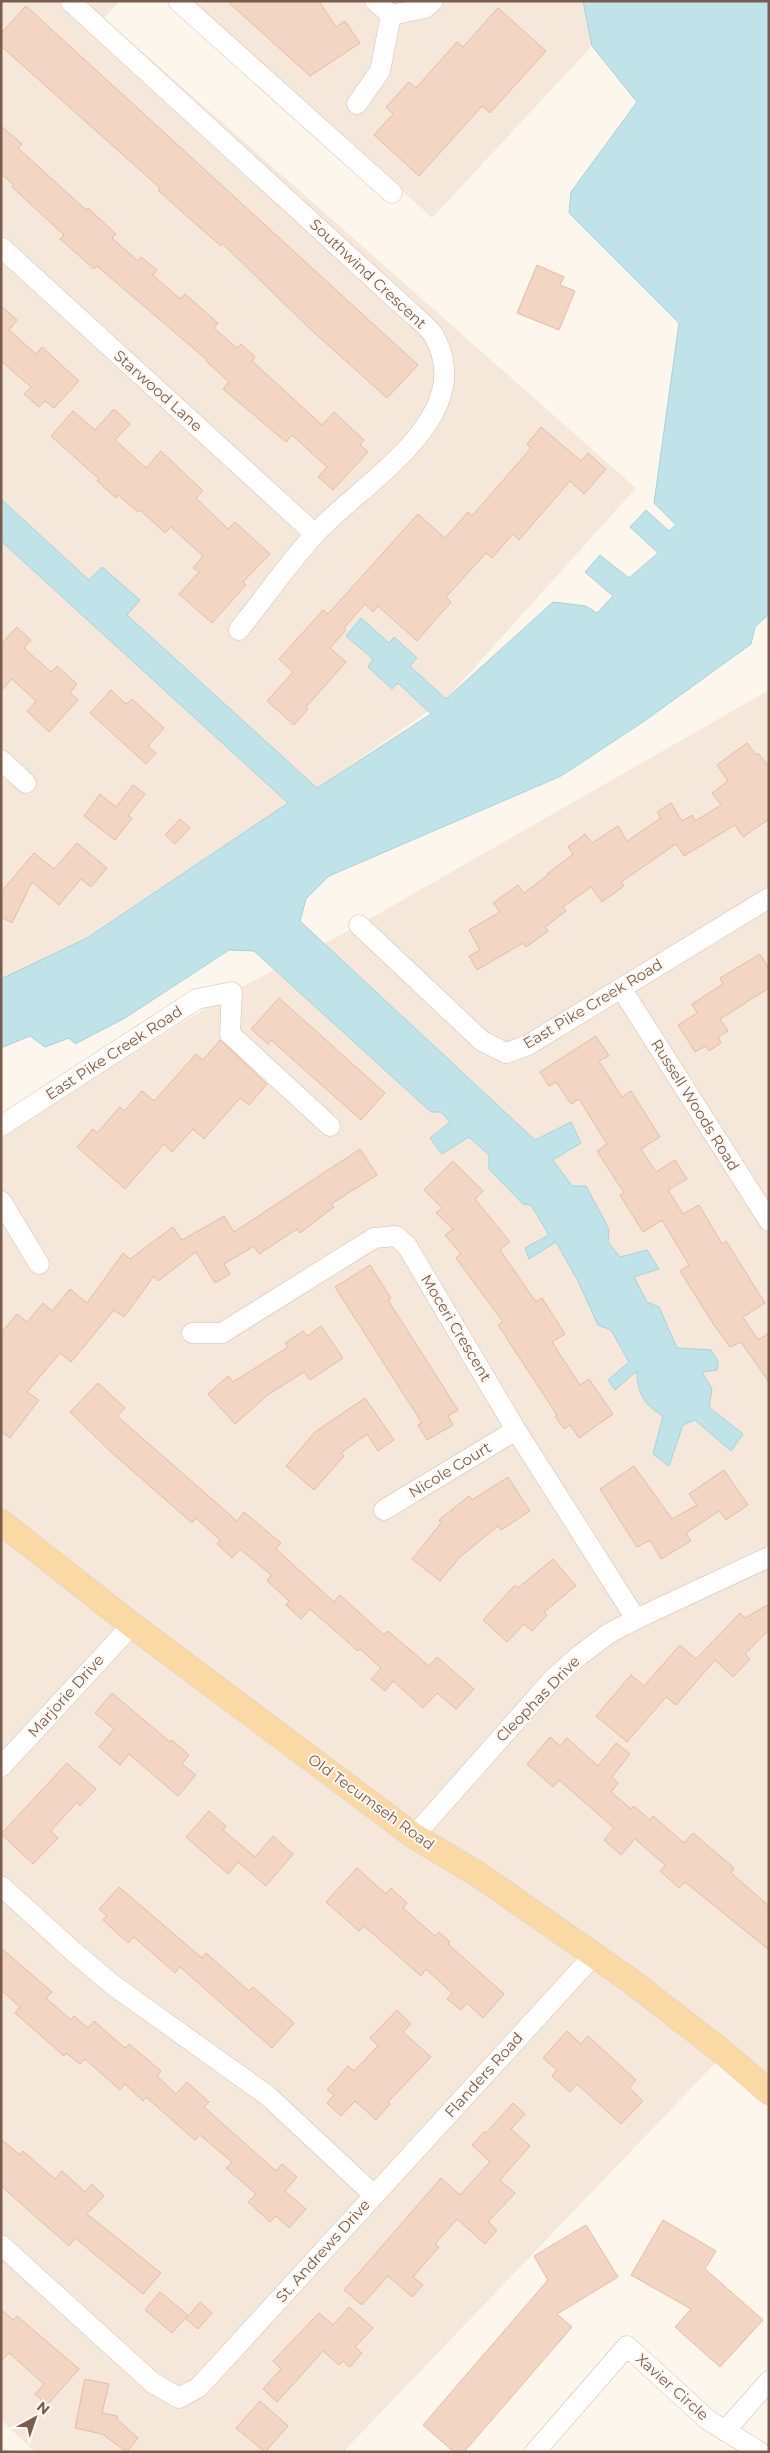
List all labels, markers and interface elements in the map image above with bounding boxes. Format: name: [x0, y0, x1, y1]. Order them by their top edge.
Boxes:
street label: Southwind Crescent: [306, 215, 431, 333]
street label: Starwood Lane: [110, 346, 207, 435]
street label: East Pike Creek Road: [520, 954, 666, 1053]
street label: East Pike Creek Road: [42, 1001, 186, 1104]
street label: Russell Woods Road: [647, 1035, 744, 1174]
street label: Moceri Crescent: [417, 1271, 496, 1385]
street label: Nicole Court: [405, 1437, 495, 1502]
street label: Marjorie Drive: [23, 1650, 108, 1741]
street label: Cleophas Drive: [492, 1651, 584, 1746]
street label: Old Tecumseh Road: [304, 1749, 438, 1854]
street label: Flanders Road: [440, 2028, 527, 2121]
street label: St. Andrews Drive: [271, 2195, 374, 2306]
street label: Xavier Circle: [632, 2349, 713, 2424]
north arrow: [10, 2393, 60, 2443]
text: N: [33, 2398, 53, 2419]

